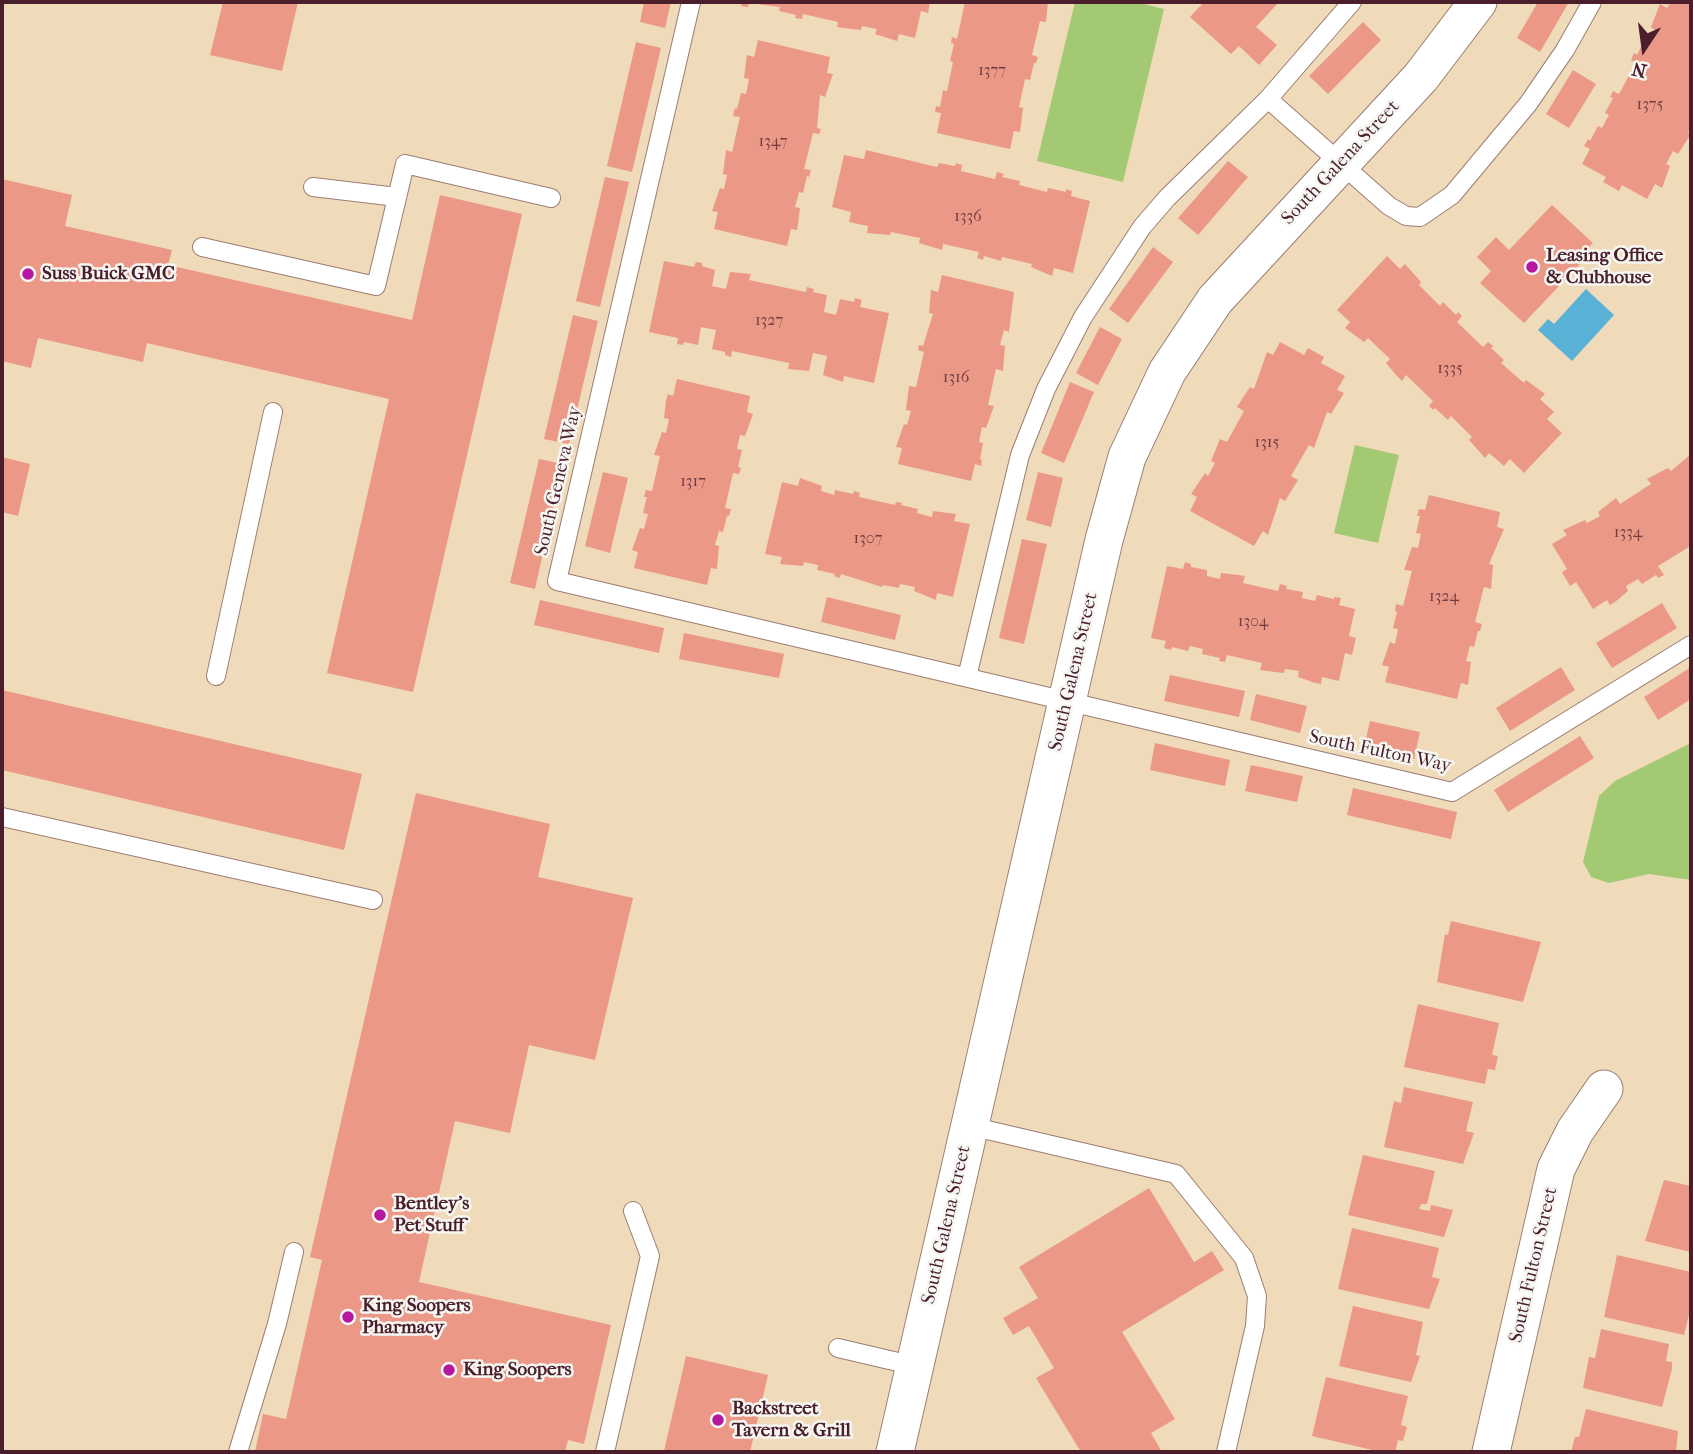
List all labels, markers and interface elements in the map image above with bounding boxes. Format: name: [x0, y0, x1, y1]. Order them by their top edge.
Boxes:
north arrow: [1609, 14, 1679, 84]
text: N: [1630, 57, 1649, 82]
house number: 1377: [978, 61, 1006, 81]
house number: 1375: [1637, 95, 1663, 115]
street label: South Galena Street: [1277, 96, 1405, 230]
house number: 1347: [759, 132, 787, 152]
house number: 1336: [954, 207, 982, 227]
place label: Leasing Office & Clubhouse: [1546, 245, 1663, 289]
marker: Leasing Office & Clubhouse: [1524, 259, 1540, 275]
place label: Suss Buick GMC: [42, 263, 175, 285]
marker: Suss Buick GMC: [20, 266, 36, 282]
house number: 1327: [755, 311, 783, 331]
house number: 1335: [1437, 359, 1463, 379]
house number: 1316: [943, 368, 969, 388]
street label: South Geneva Way: [531, 404, 587, 558]
house number: 1315: [1255, 433, 1279, 453]
house number: 1317: [680, 472, 706, 492]
house number: 1334: [1614, 523, 1642, 543]
house number: 1307: [854, 529, 882, 549]
house number: 1324: [1429, 587, 1459, 607]
street label: South Galena Street: [1045, 590, 1103, 754]
house number: 1304: [1238, 612, 1268, 632]
street label: South Fulton Way: [1307, 726, 1453, 778]
street label: South Galena Street: [918, 1143, 976, 1307]
street label: South Fulton Street: [1505, 1185, 1563, 1345]
place label: Bentley's Pet Stuff: [394, 1193, 469, 1237]
marker: Bentley's Pet Stuff: [372, 1207, 388, 1223]
place label: King Soopers Pharmacy: [362, 1295, 471, 1339]
marker: King Soopers Pharmacy: [340, 1309, 356, 1325]
place label: King Soopers: [463, 1359, 572, 1381]
marker: King Soopers: [441, 1362, 457, 1378]
place label: Backstreet Tavern & Grill: [732, 1398, 851, 1442]
marker: Backstreet Tavern & Grill: [710, 1412, 726, 1428]

